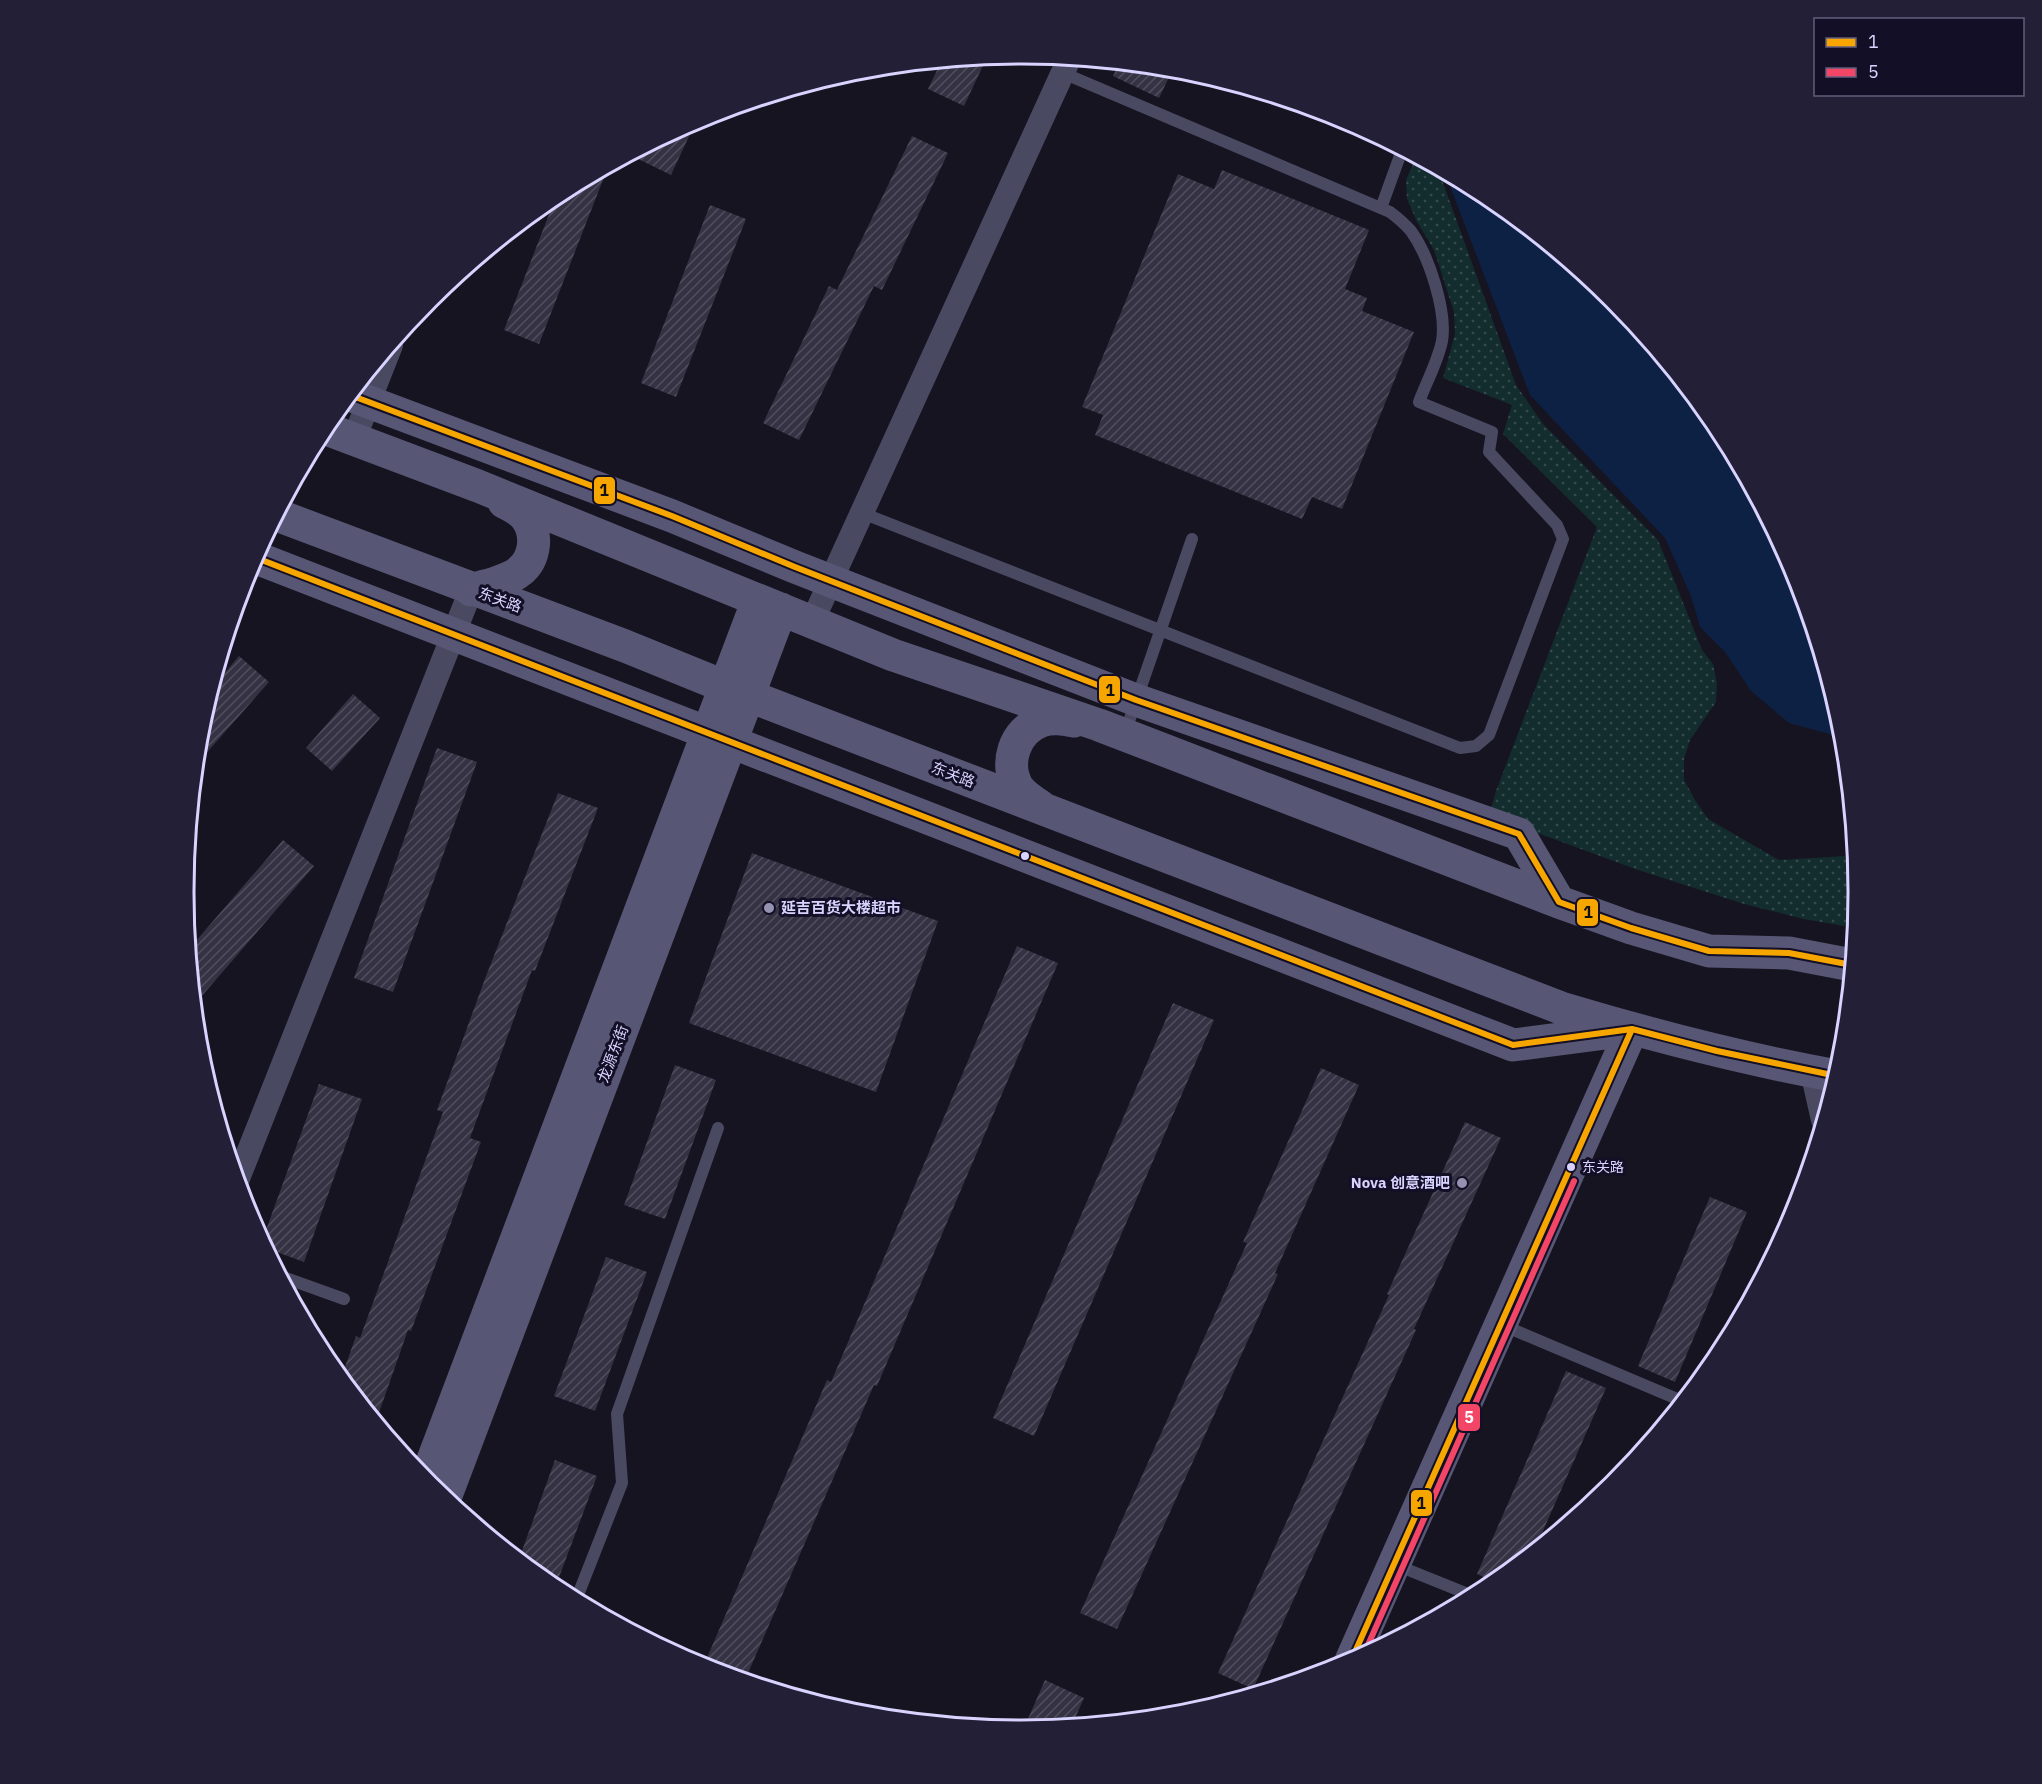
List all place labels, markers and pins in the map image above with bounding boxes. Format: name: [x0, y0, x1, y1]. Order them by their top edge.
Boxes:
unlabelled marker: [1019, 850, 1031, 862]
place label: 延吉百货大楼超市: [781, 898, 901, 917]
marker: 延吉百货大楼超市: [762, 901, 776, 915]
place label: 东关路: [1582, 1158, 1624, 1176]
marker: 东关路: [1565, 1161, 1577, 1173]
place label: Nova 创意酒吧: [1351, 1173, 1450, 1192]
marker: Nova 创意酒吧: [1455, 1176, 1469, 1190]

